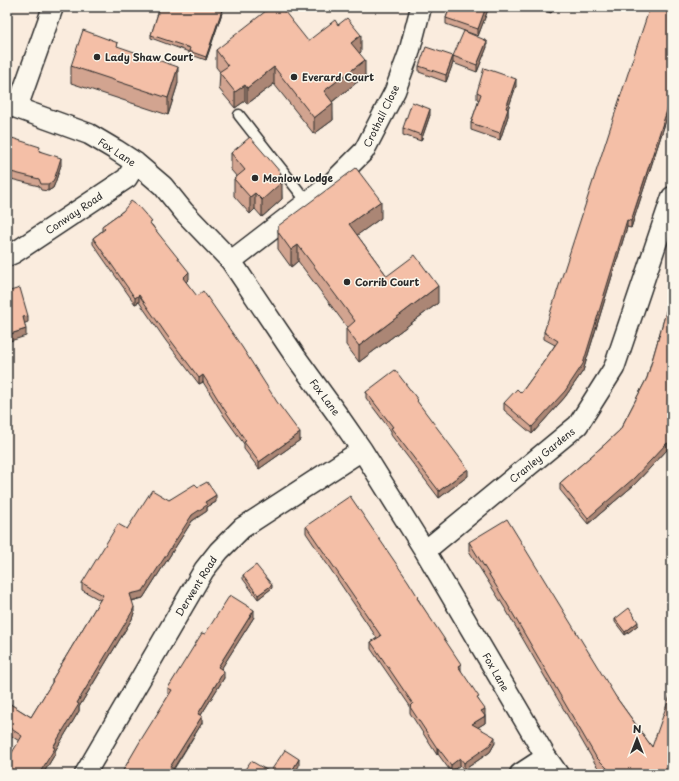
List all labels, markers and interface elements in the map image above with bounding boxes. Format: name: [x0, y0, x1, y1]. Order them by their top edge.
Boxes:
place label: Lady Shaw Court: [105, 49, 194, 65]
marker: Lady Shaw Court: [92, 52, 102, 62]
place label: Everard Court: [302, 69, 374, 84]
marker: Everard Court: [289, 72, 299, 82]
street label: Crothall Close: [359, 82, 402, 150]
street label: Fox Lane: [95, 134, 140, 170]
place label: Menlow Lodge: [263, 170, 333, 185]
marker: Menlow Lodge: [250, 173, 260, 183]
street label: Conway Road: [42, 188, 105, 237]
place label: Corrib Court: [355, 274, 419, 289]
marker: Corrib Court: [342, 277, 352, 287]
street label: Fox Lane: [307, 375, 344, 419]
street label: Cranley Gardens: [506, 423, 579, 487]
street label: Derwent Road: [171, 553, 220, 619]
street label: Fox Lane: [479, 650, 514, 694]
north arrow: [617, 719, 657, 759]
text: N: [633, 720, 642, 737]

